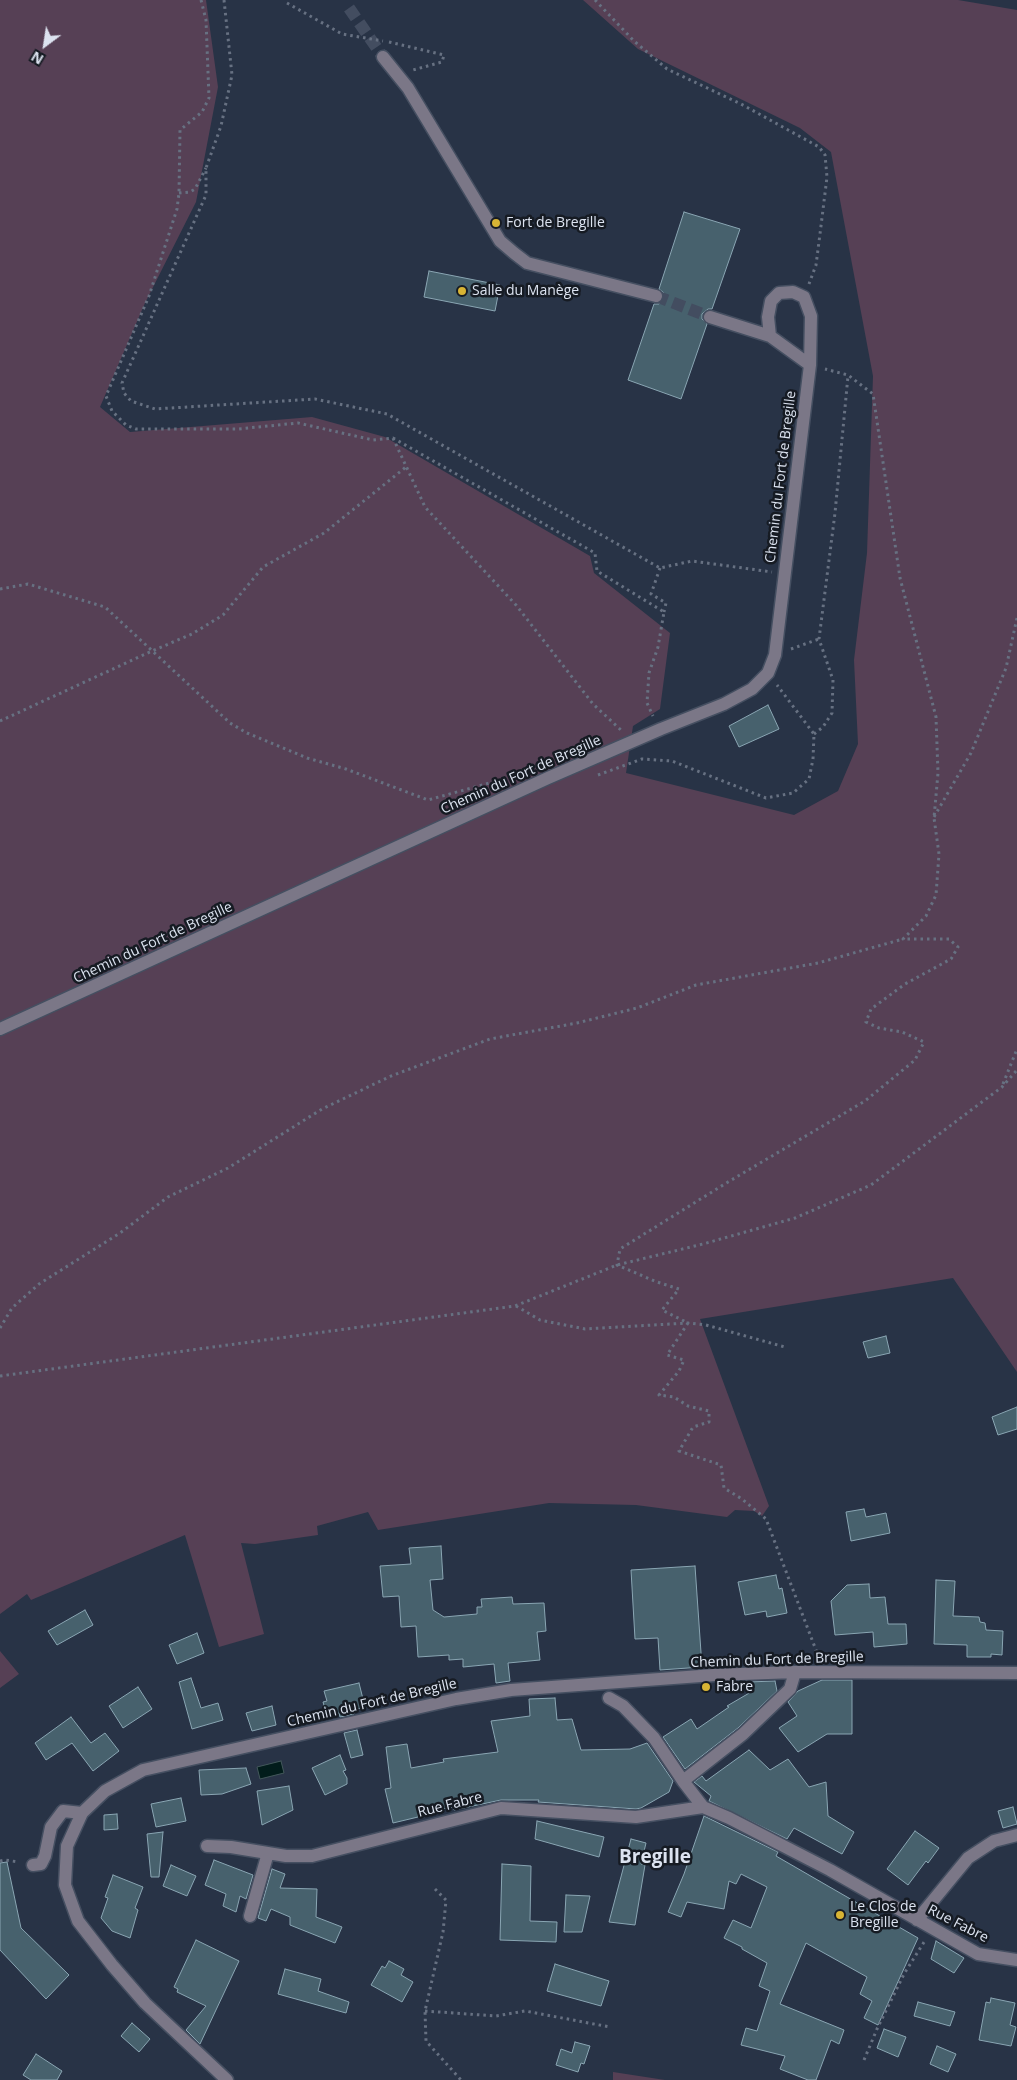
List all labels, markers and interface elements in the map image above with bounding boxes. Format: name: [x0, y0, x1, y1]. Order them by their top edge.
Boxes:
north arrow: [20, 20, 70, 70]
text: N: [27, 47, 47, 69]
place label: Fort de Bregille: [506, 215, 605, 231]
marker: Fort de Bregille: [490, 217, 502, 229]
place label: Salle du Manège: [472, 283, 579, 299]
marker: Salle du Manège: [456, 285, 468, 297]
street label: Chemin du Fort de Bregille: [762, 390, 800, 564]
street label: Chemin du Fort de Bregille: [438, 732, 604, 818]
street label: Chemin du Fort de Bregille: [71, 899, 235, 987]
street label: Chemin du Fort de Bregille: [690, 1649, 864, 1671]
street label: Chemin du Fort de Bregille: [286, 1675, 458, 1731]
place label: Fabre: [716, 1679, 753, 1695]
marker: Fabre: [700, 1681, 712, 1693]
street label: Rue Fabre: [416, 1789, 484, 1821]
district label: Bregille: [619, 1847, 691, 1869]
place label: Le Clos de Bregille: [850, 1899, 916, 1931]
street label: Rue Fabre: [925, 1902, 991, 1946]
marker: Le Clos de Bregille: [834, 1909, 846, 1921]

